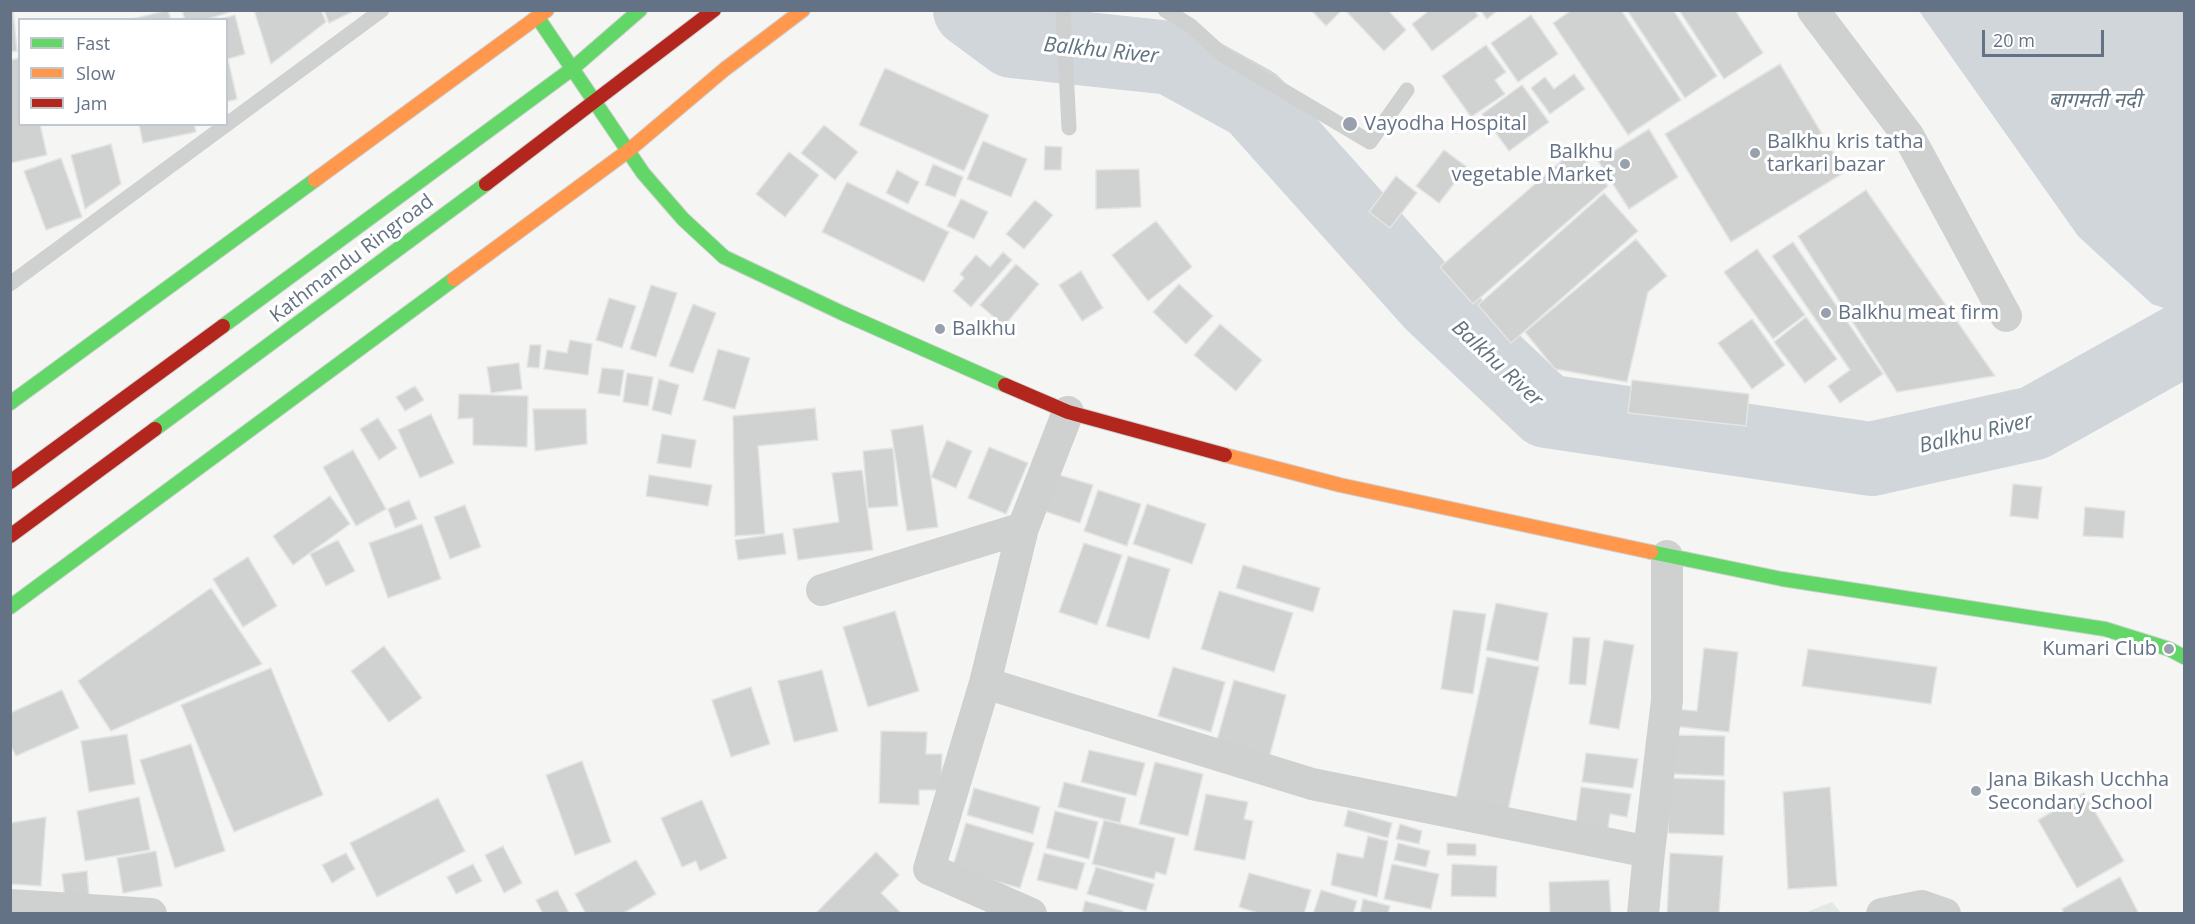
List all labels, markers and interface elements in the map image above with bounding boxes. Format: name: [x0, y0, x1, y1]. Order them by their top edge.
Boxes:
legend: [18, 18, 228, 126]
scale bar: [1985, 18, 2106, 56]
text: 20 m: [1993, 28, 2035, 52]
text: Fast: [76, 31, 110, 55]
water label: Balkhu River: [1042, 32, 1160, 70]
text: Slow: [76, 61, 115, 85]
water label: बागमती नदी: [2049, 88, 2141, 114]
text: Jam: [76, 91, 108, 115]
place label: Vayodha Hospital: [1364, 112, 1527, 136]
marker: Vayodha Hospital: [1341, 115, 1359, 133]
place label: Balkhu kris tatha tarkari bazar: [1767, 130, 1924, 177]
place label: Balkhu vegetable Market: [1452, 140, 1613, 187]
marker: Balkhu kris tatha tarkari bazar: [1748, 146, 1762, 160]
marker: Balkhu vegetable Market: [1618, 157, 1632, 171]
street label: Kathmandu Ringroad: [266, 190, 438, 328]
place label: Balkhu meat firm: [1838, 301, 1999, 325]
marker: Balkhu meat firm: [1819, 306, 1833, 320]
water label: Balkhu River: [1446, 315, 1548, 413]
place label: Balkhu: [952, 317, 1016, 341]
marker: Balkhu: [933, 322, 947, 336]
water label: Balkhu River: [1917, 409, 2035, 459]
place label: Kumari Club: [2042, 637, 2157, 661]
marker: Kumari Club: [2162, 642, 2176, 656]
place label: Jana Bikash Ucchha Secondary School: [1988, 768, 2169, 815]
marker: Jana Bikash Ucchha Secondary School: [1969, 784, 1983, 798]

